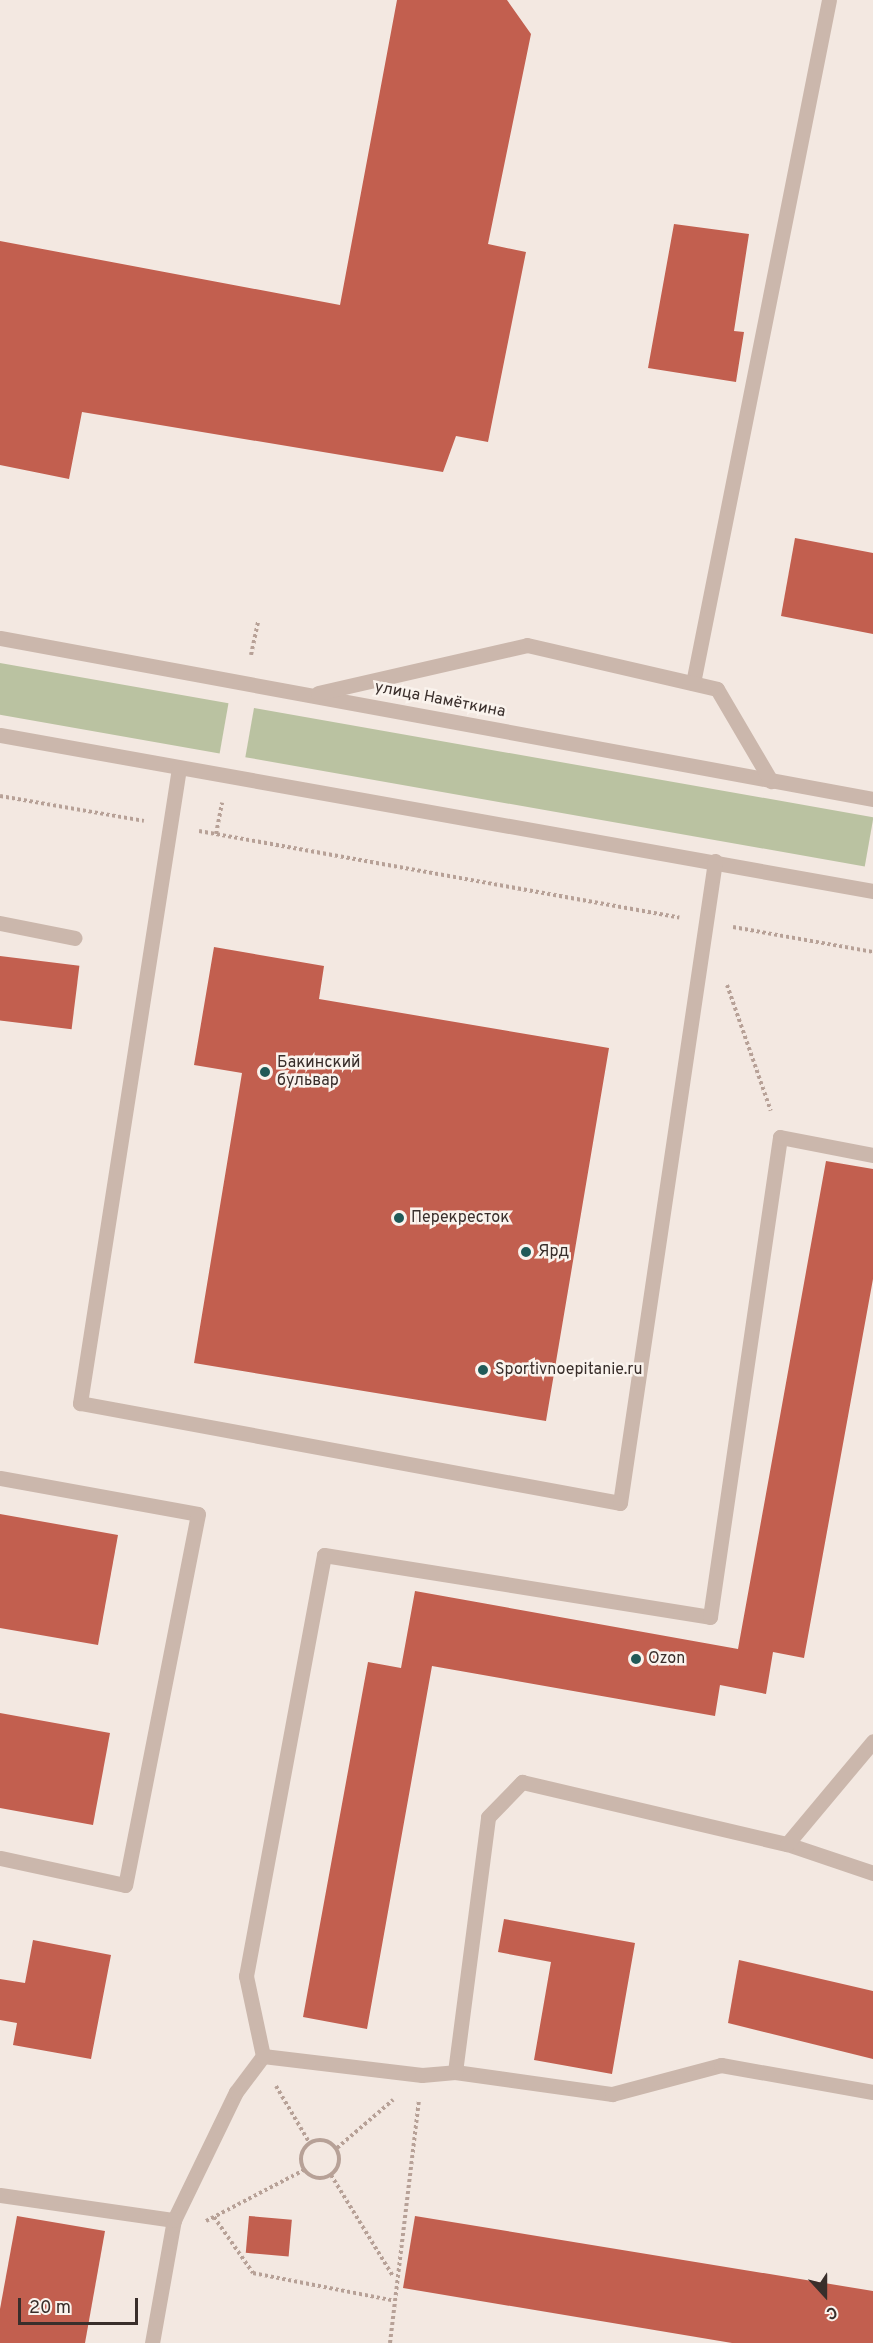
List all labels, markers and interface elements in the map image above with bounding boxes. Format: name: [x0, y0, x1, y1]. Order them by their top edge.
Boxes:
street label: улица Намёткина: [373, 678, 507, 722]
place label: Бакинский бульвар: [277, 1053, 361, 1091]
marker: Бакинский бульвар: [258, 1065, 272, 1079]
place label: Перекресток: [411, 1208, 509, 1228]
marker: Перекресток: [392, 1211, 406, 1225]
place label: Ярд: [538, 1242, 569, 1262]
marker: Ярд: [519, 1245, 533, 1259]
place label: Sportivnoepitanie.ru: [495, 1360, 642, 1380]
marker: Sportivnoepitanie.ru: [476, 1363, 490, 1377]
place label: Ozon: [648, 1649, 685, 1669]
marker: Ozon: [629, 1652, 643, 1666]
north arrow: [795, 2265, 855, 2325]
scale bar: [21, 2286, 141, 2324]
text: 20 m: [29, 2297, 71, 2320]
text: С: [823, 2301, 840, 2323]

